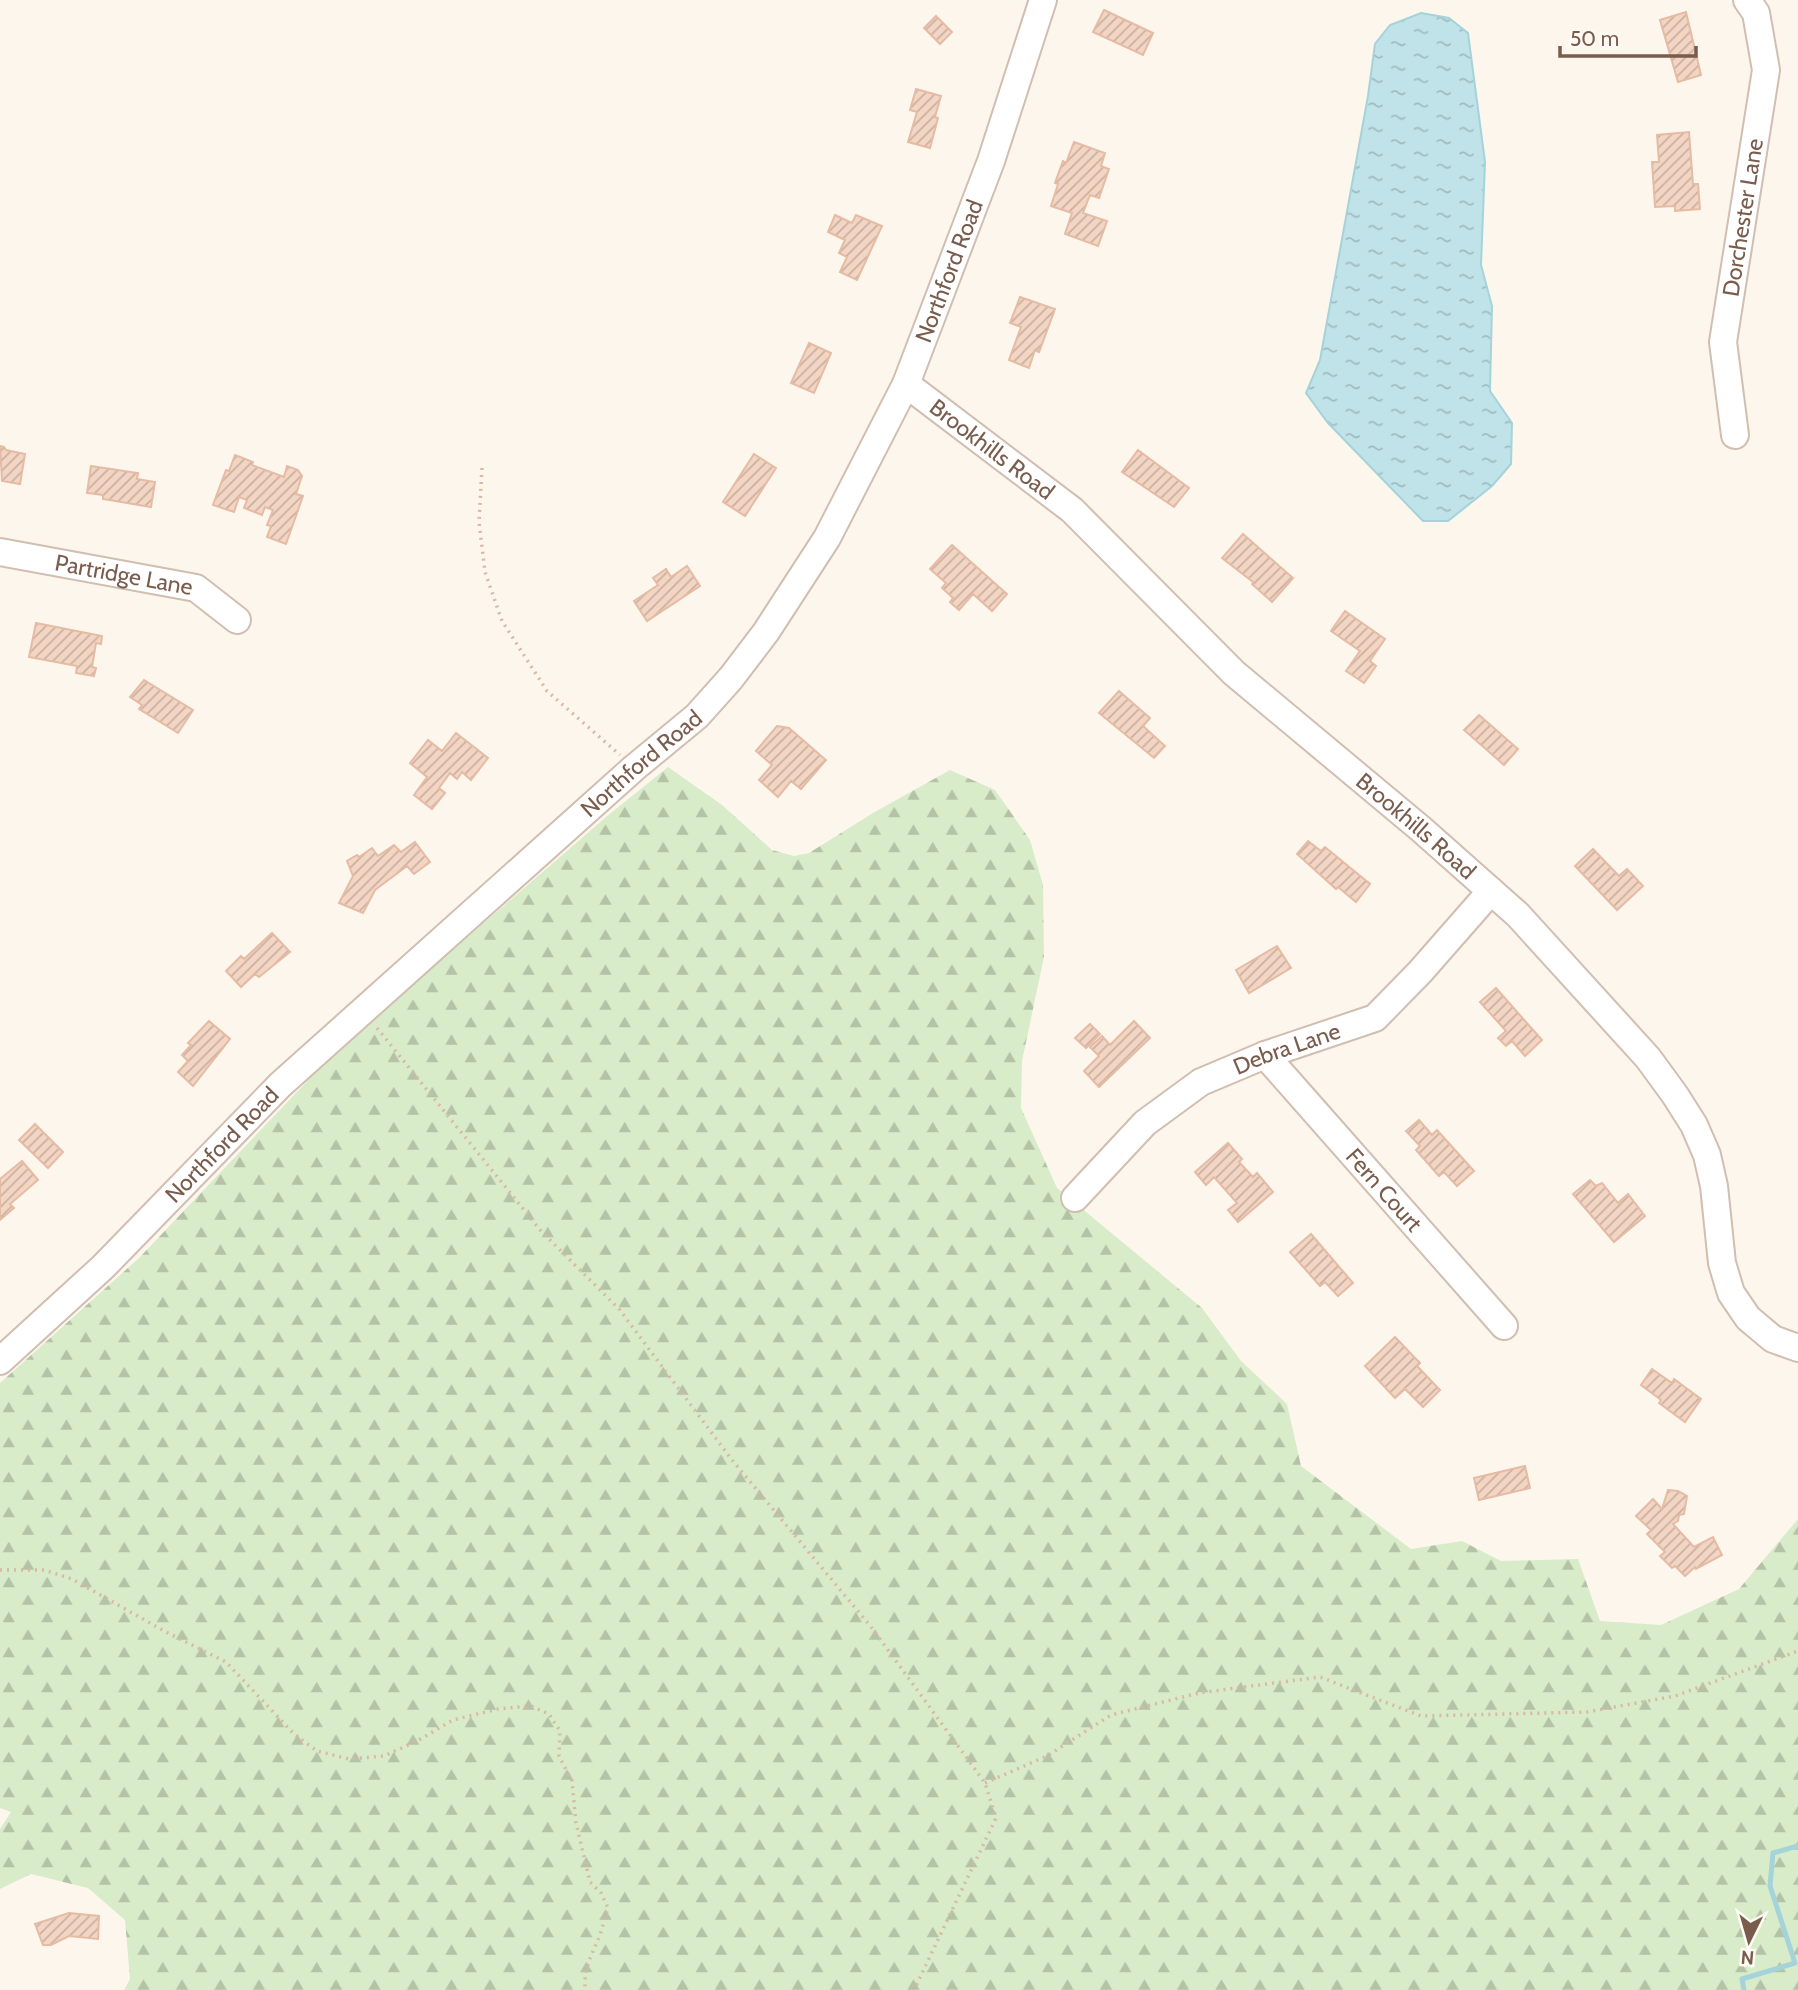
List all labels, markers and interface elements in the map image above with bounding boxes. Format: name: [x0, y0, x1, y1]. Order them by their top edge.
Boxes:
scale bar: [1560, 14, 1696, 58]
text: 50 m: [1570, 26, 1619, 51]
street label: Dorchester Lane: [1716, 136, 1769, 298]
street label: Northford Road: [909, 196, 989, 347]
street label: Brookhills Road: [924, 393, 1060, 506]
street label: Partridge Lane: [53, 548, 195, 601]
street label: Northford Road: [575, 704, 708, 823]
street label: Brookhills Road: [1350, 767, 1482, 885]
street label: Debra Lane: [1229, 1017, 1344, 1081]
street label: Northford Road: [159, 1081, 285, 1209]
street label: Fern Court: [1340, 1143, 1428, 1238]
north arrow: [1714, 1906, 1784, 1976]
text: N: [1740, 1945, 1755, 1969]

